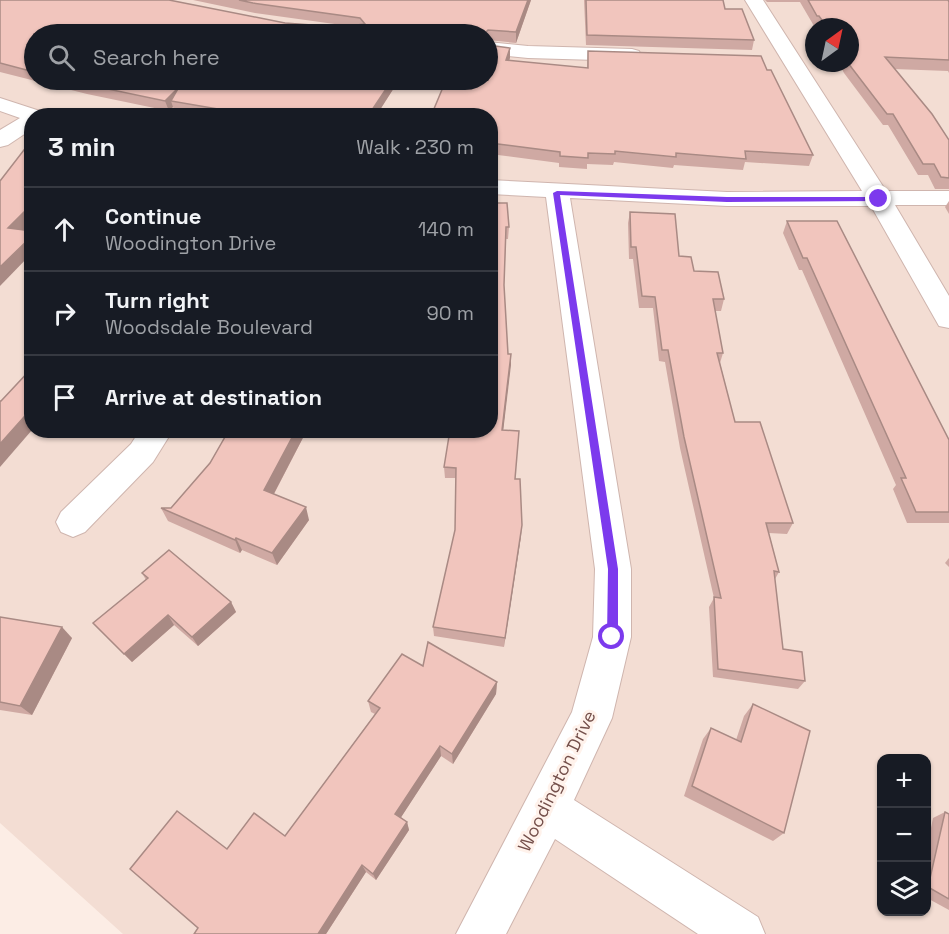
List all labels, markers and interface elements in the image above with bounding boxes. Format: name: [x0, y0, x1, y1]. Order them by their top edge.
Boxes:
north arrow: [805, 18, 859, 72]
search box: [24, 24, 498, 90]
icon: search: [45, 41, 78, 74]
text: Search here: [93, 43, 220, 71]
text: 3 min: [48, 130, 116, 164]
text: Walk · 230 m: [356, 134, 474, 160]
route end: [865, 185, 891, 211]
text: Continue: [105, 202, 201, 230]
icon: ahead: [48, 213, 81, 246]
text: 140 m: [418, 216, 474, 242]
text: Woodington Drive: [105, 230, 276, 256]
text: Turn right: [105, 286, 210, 314]
icon: right: [48, 297, 81, 330]
text: 90 m: [427, 300, 474, 326]
text: Woodsdale Boulevard: [105, 314, 313, 340]
icon: arrive: [48, 381, 81, 414]
text: Arrive at destination: [105, 383, 322, 411]
route start: [598, 623, 624, 649]
street label: Woodington Drive: [512, 706, 601, 855]
map controls: [877, 754, 931, 916]
button: +: [877, 754, 931, 808]
button: −: [877, 808, 931, 862]
button: layers: [877, 862, 931, 916]

